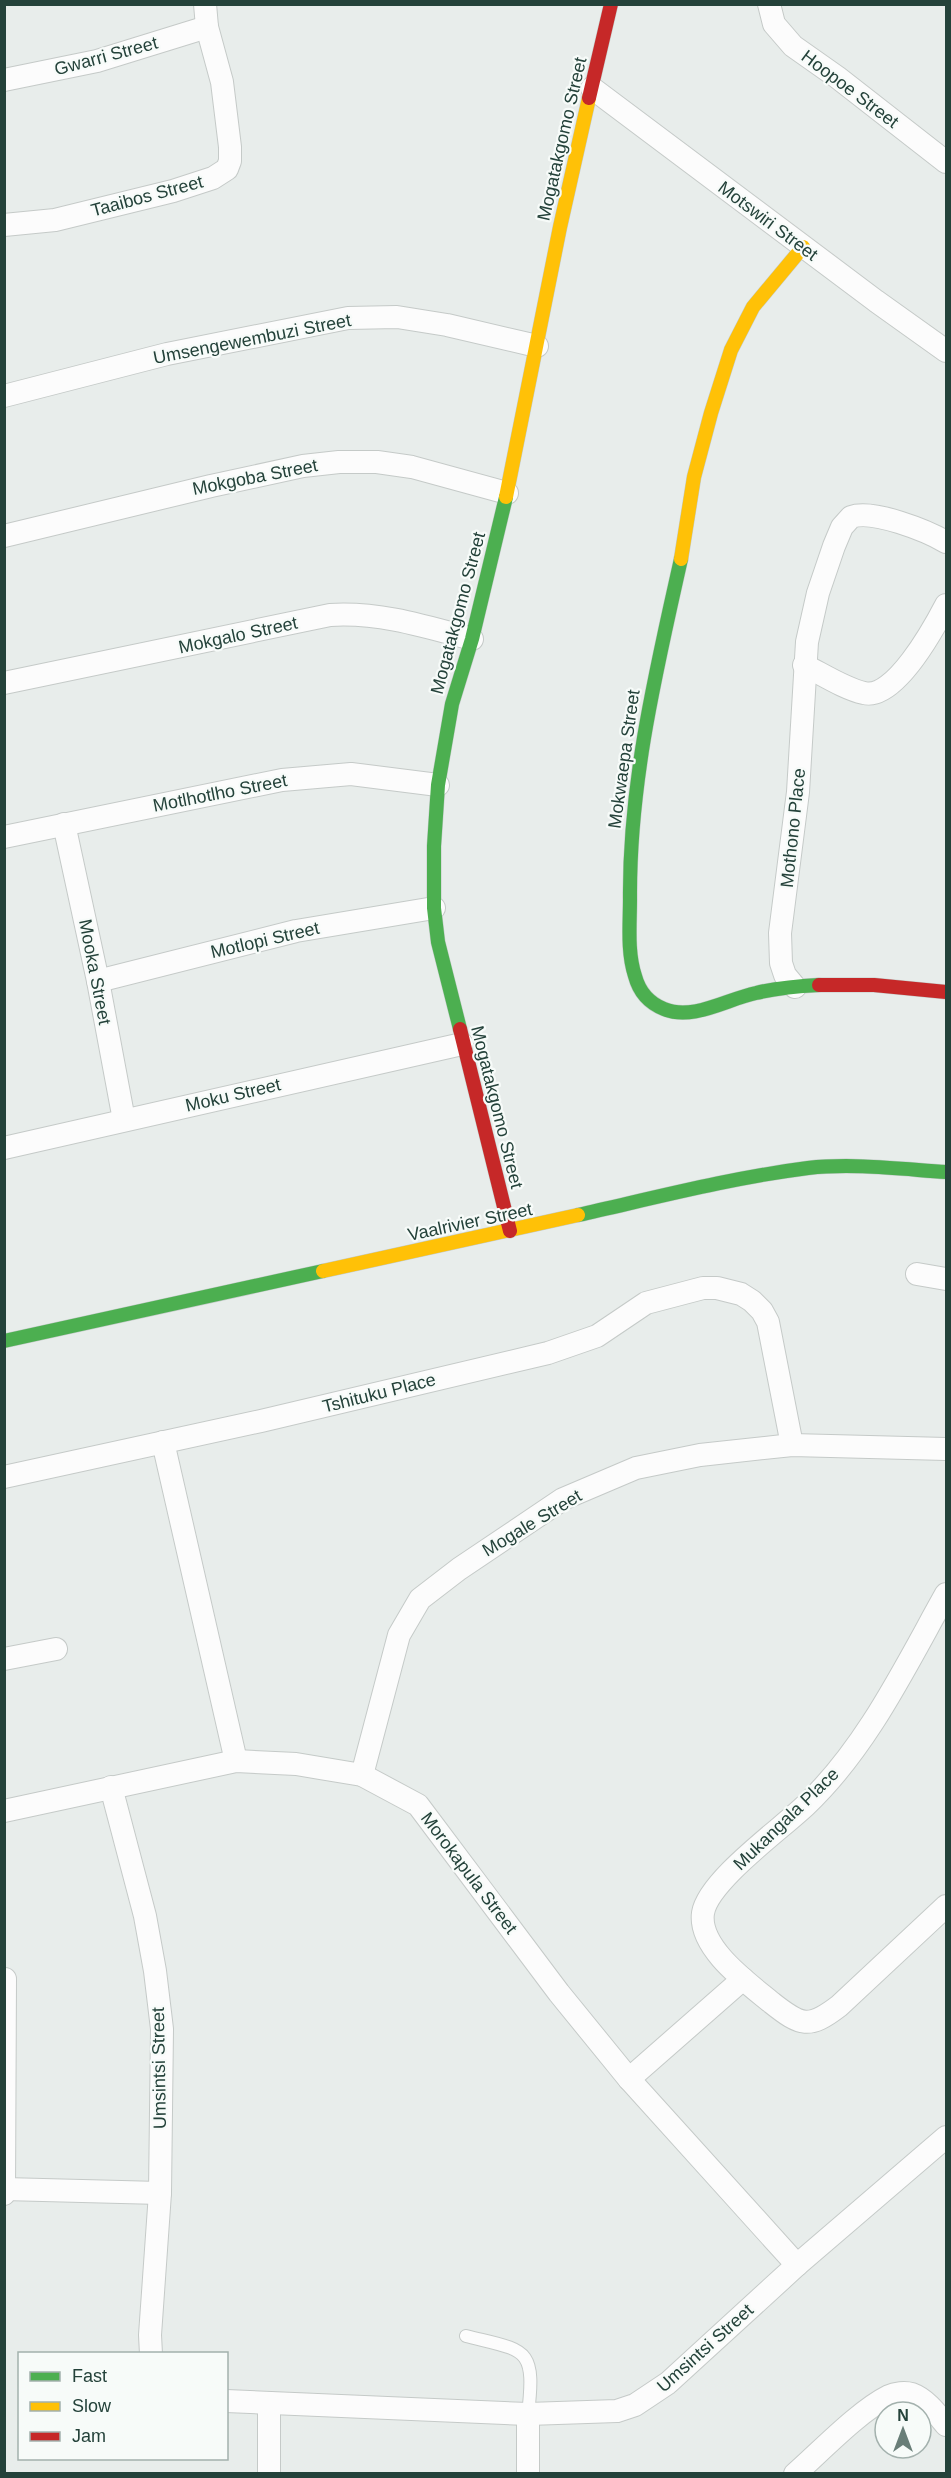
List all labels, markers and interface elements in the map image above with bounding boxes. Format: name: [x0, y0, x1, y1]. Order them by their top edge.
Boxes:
street label: Gwarri Street: [52, 33, 160, 79]
street label: Hoopoe Street: [798, 46, 902, 132]
street label: Mogatakgomo Street: [533, 55, 591, 223]
street label: Taaibos Street: [89, 171, 205, 221]
street label: Motswiri Street: [714, 177, 822, 265]
street label: Umsengewembuzi Street: [151, 310, 353, 368]
street label: Mokgoba Street: [191, 455, 319, 499]
street label: Mogatakgomo Street: [427, 530, 489, 696]
street label: Mokgalo Street: [177, 613, 299, 657]
street label: Mokwaepa Street: [604, 688, 644, 830]
street label: Mothono Place: [777, 767, 809, 889]
street label: Motlhotlho Street: [151, 770, 289, 816]
street label: Mooka Street: [75, 918, 115, 1026]
street label: Motlopi Street: [209, 918, 321, 962]
street label: Mogatakgomo Street: [467, 1024, 527, 1190]
street label: Moku Street: [183, 1074, 283, 1116]
street label: Vaalrivier Street: [406, 1199, 534, 1245]
street label: Tshituku Place: [320, 1369, 438, 1417]
street label: Mogale Street: [479, 1486, 585, 1560]
street label: Mukangala Place: [729, 1764, 843, 1874]
street label: Morokapula Street: [417, 1808, 521, 1938]
street label: Umsintsi Street: [148, 2007, 170, 2129]
street label: Umsintsi Street: [653, 2300, 757, 2396]
legend: [18, 2352, 228, 2460]
text: Fast: [72, 2366, 107, 2386]
text: Slow: [72, 2396, 112, 2416]
north arrow: [873, 2400, 933, 2460]
text: N: [897, 2407, 909, 2424]
text: Jam: [72, 2426, 106, 2446]

